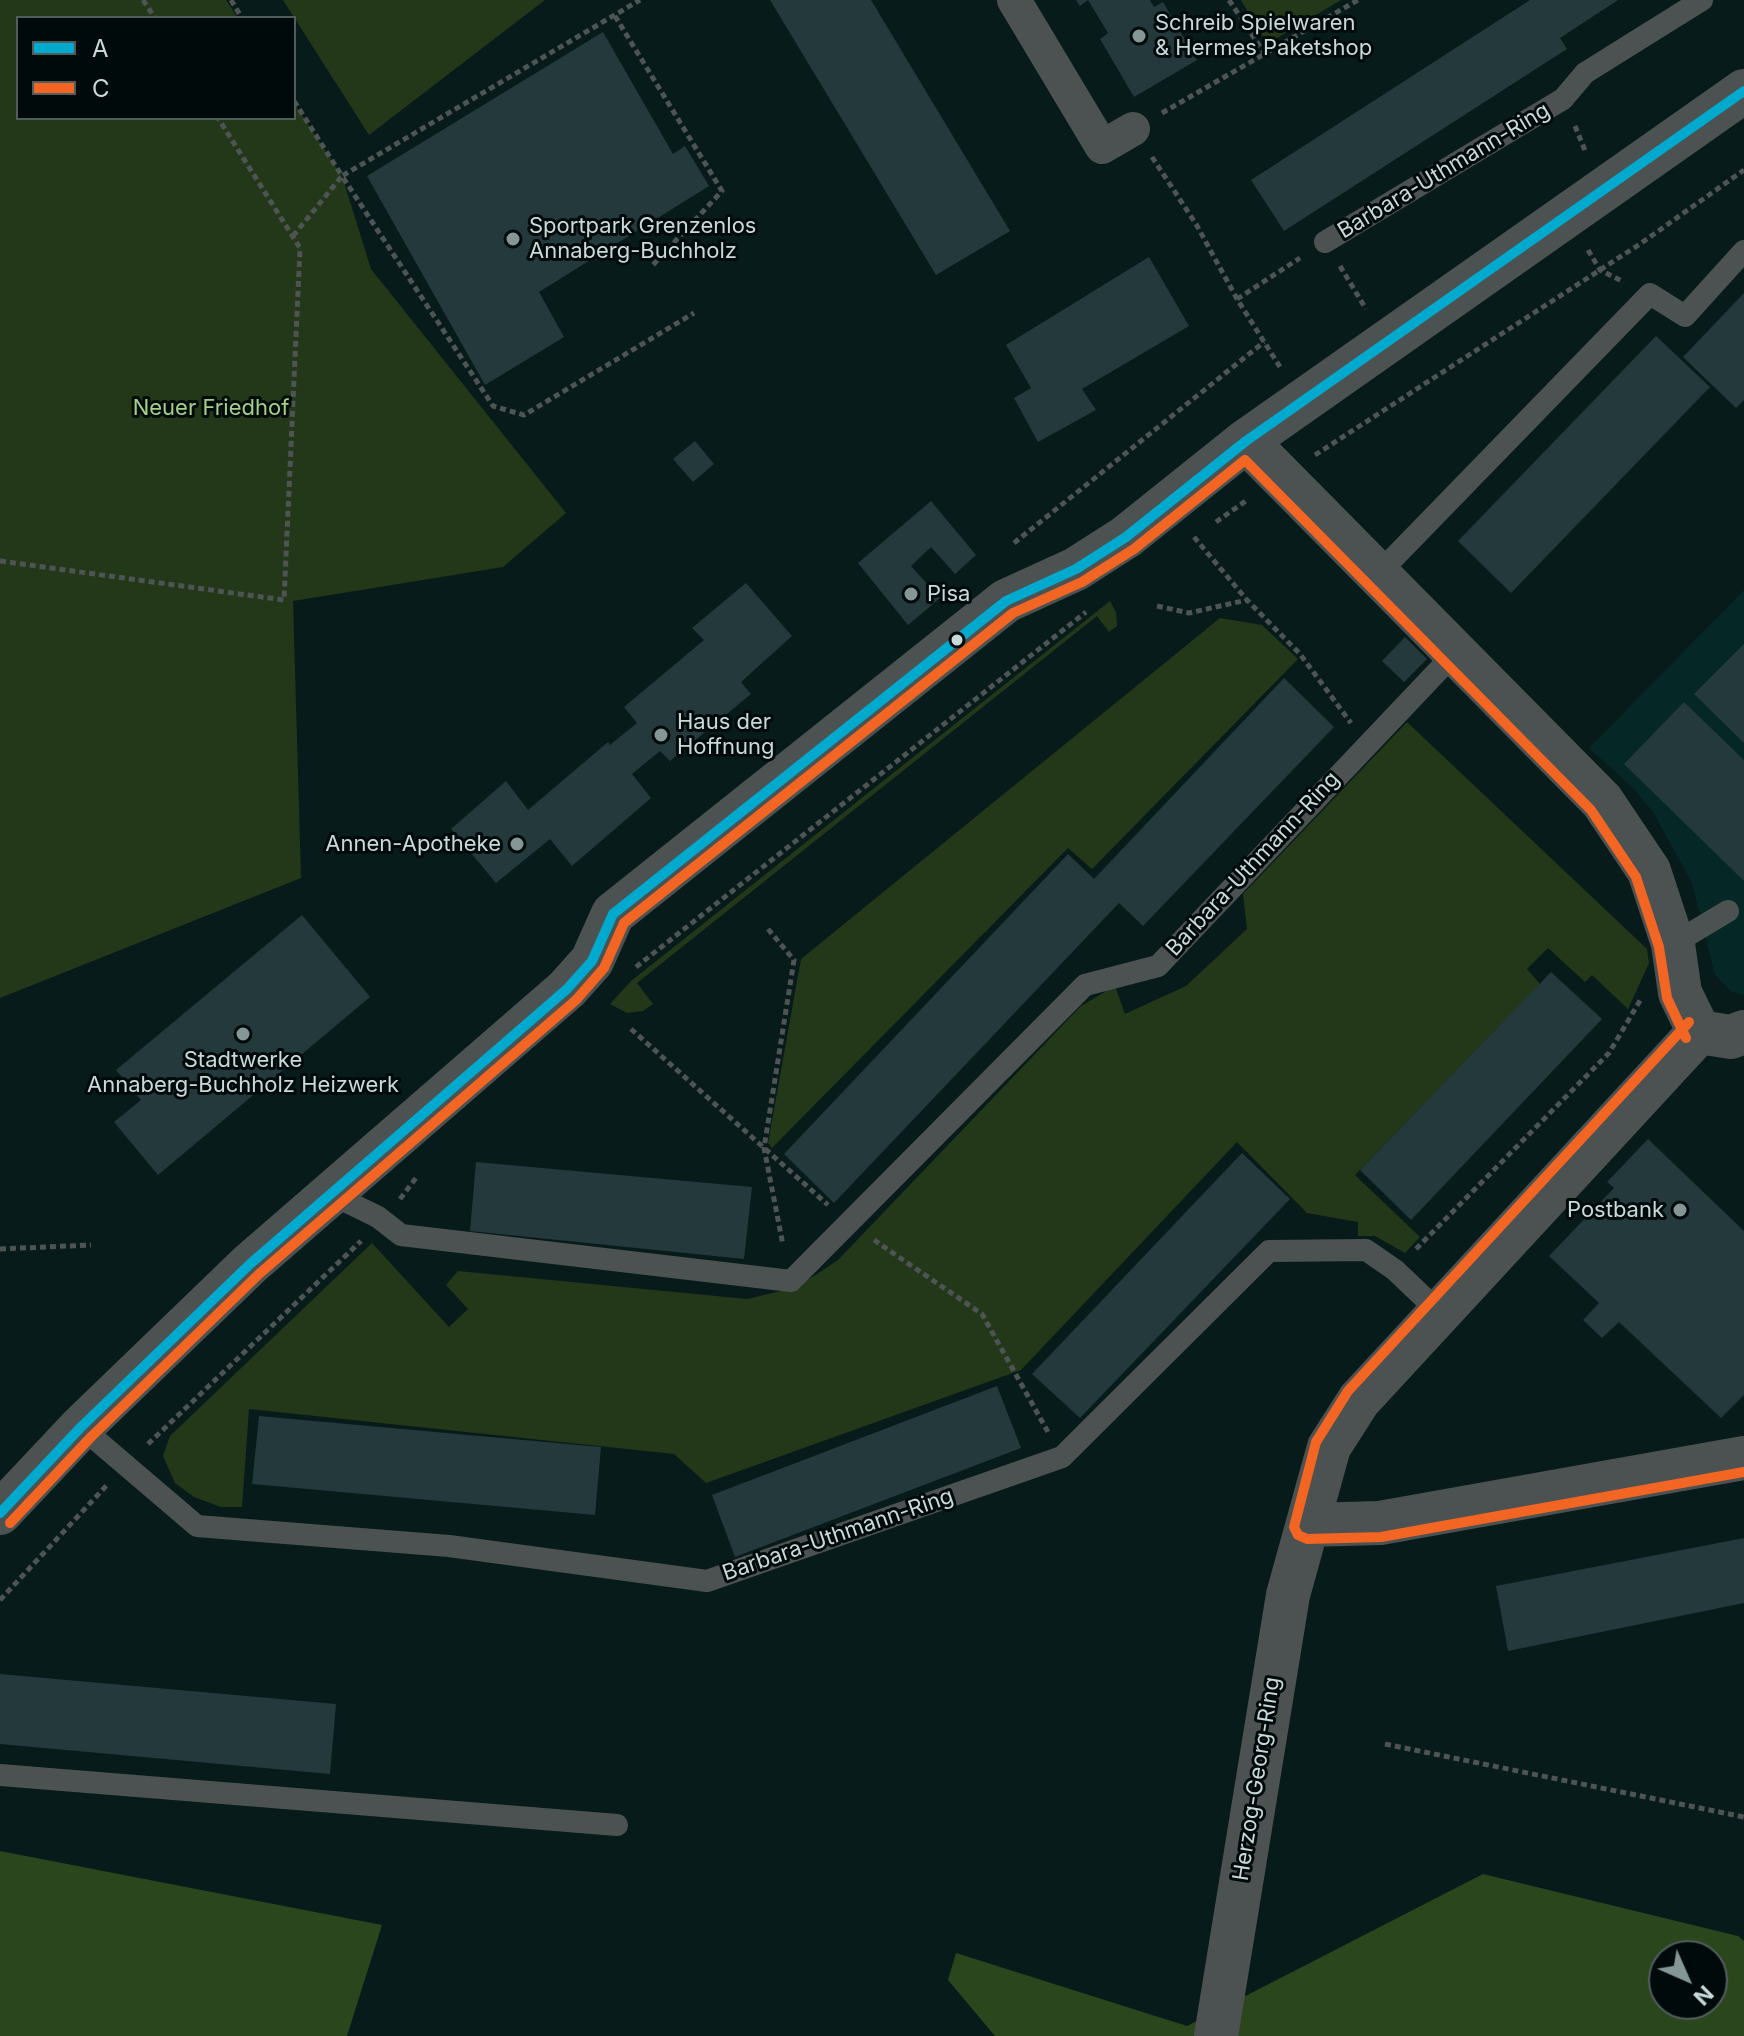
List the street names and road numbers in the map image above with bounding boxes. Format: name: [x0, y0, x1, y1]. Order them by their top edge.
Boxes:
street label: Barbara-Uthmann-Ring: [1333, 97, 1555, 245]
street label: Barbara-Uthmann-Ring: [1161, 766, 1345, 962]
street label: Barbara-Uthmann-Ring: [719, 1483, 957, 1587]
street label: Herzog-Georg-Ring: [1228, 1675, 1286, 1883]

